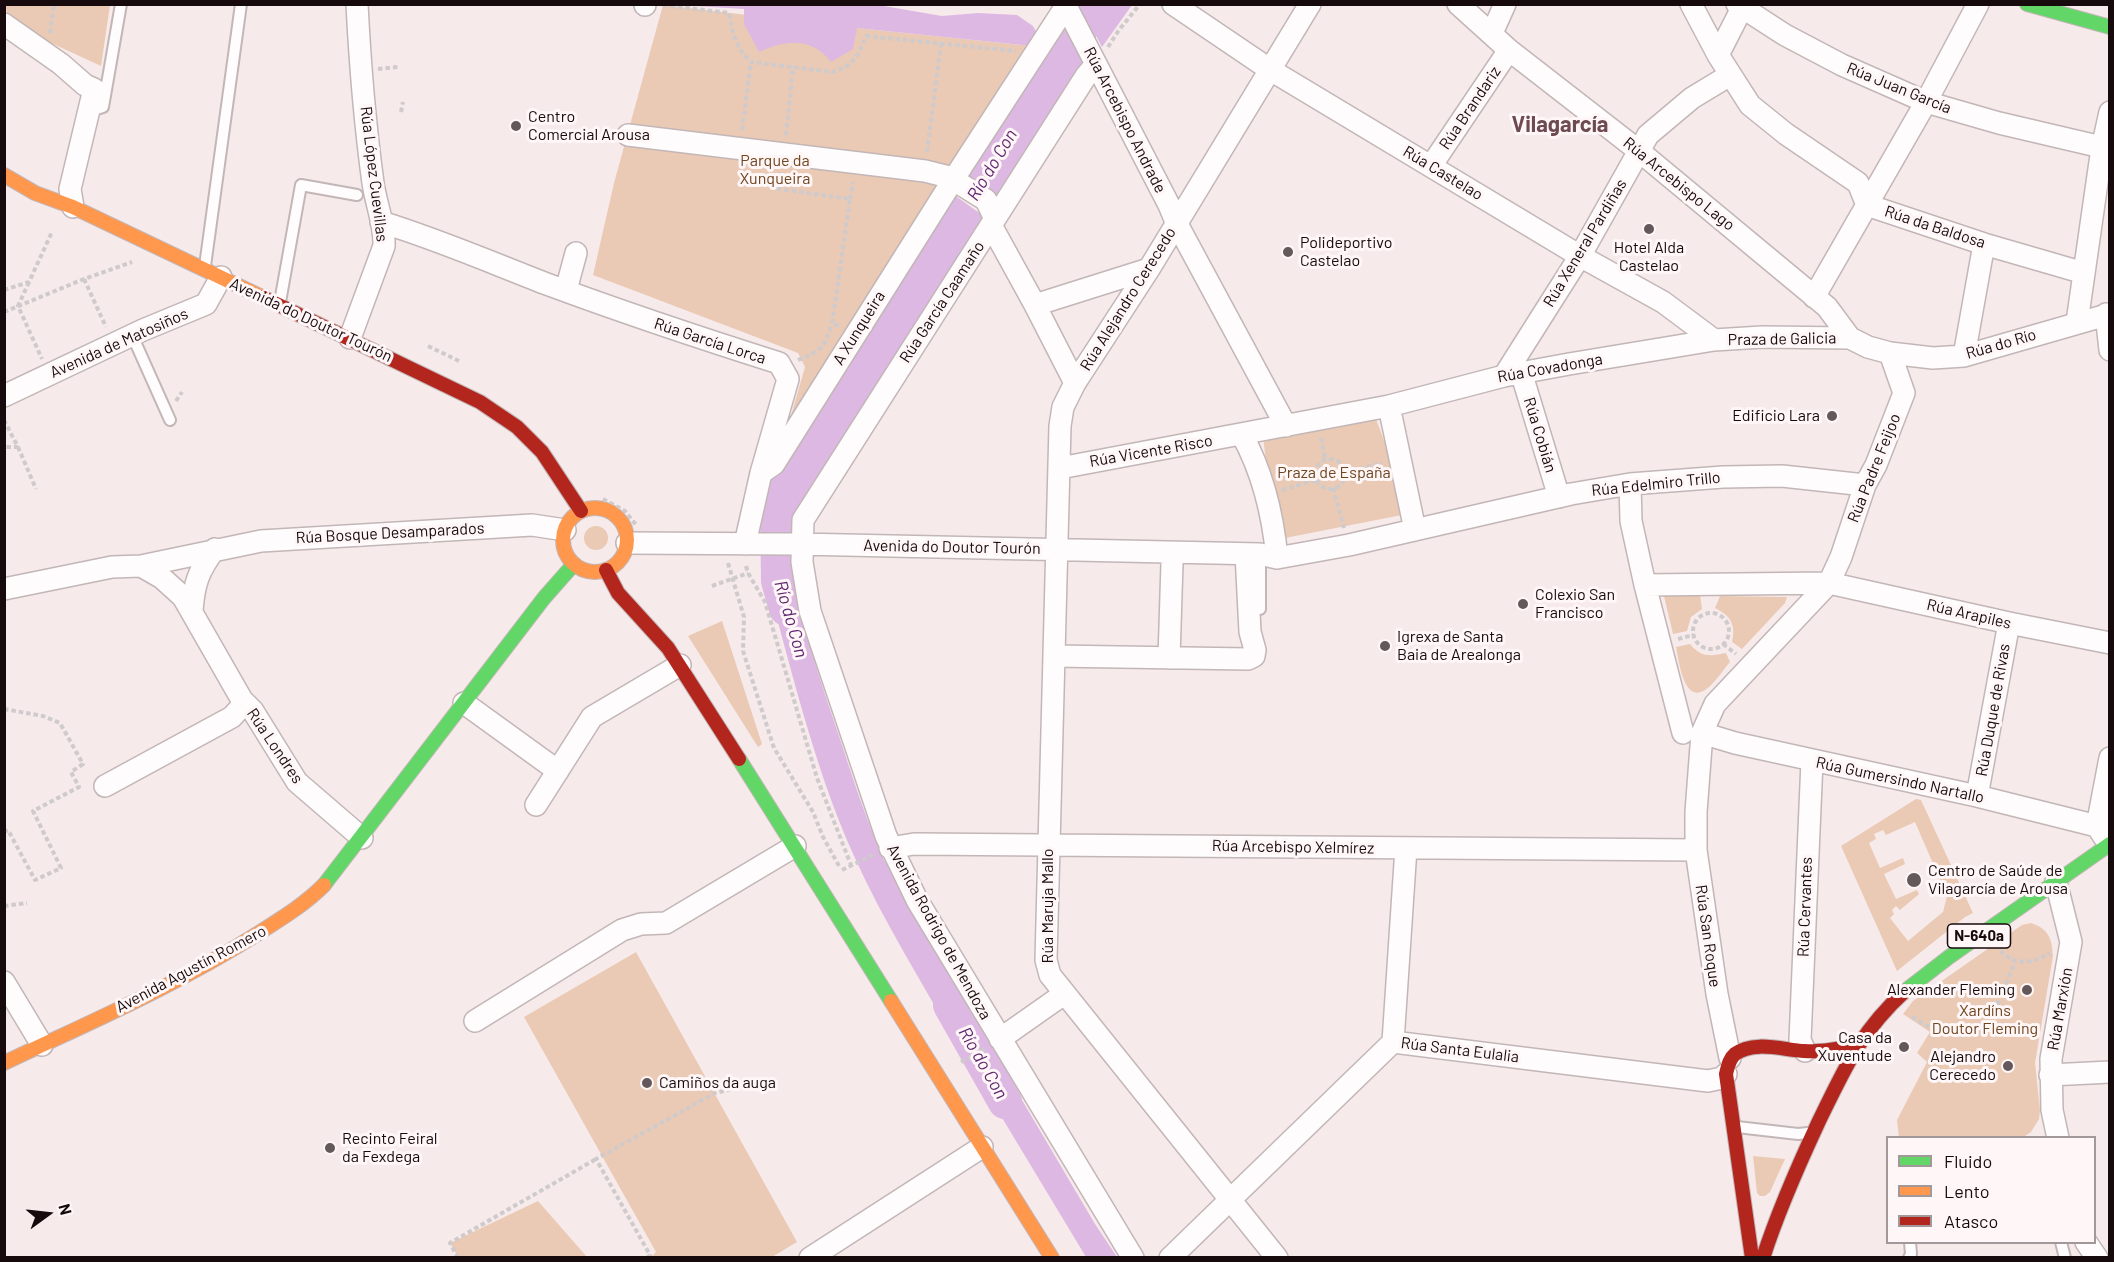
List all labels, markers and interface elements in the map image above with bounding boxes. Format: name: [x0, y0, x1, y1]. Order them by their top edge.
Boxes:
street label: Rúa Arcebispo Andrade: [1080, 44, 1170, 196]
street label: Rúa Juan García: [1844, 58, 1954, 118]
street label: Rúa Brandariz: [1435, 63, 1505, 153]
street label: Rúa López Cuevillas: [356, 105, 392, 243]
place label: Centro Comercial Arousa: [528, 107, 650, 145]
district label: Vilagarcía: [1512, 112, 1608, 138]
marker: Centro Comercial Arousa: [509, 119, 523, 133]
water label: Río do Con: [962, 125, 1022, 205]
street label: Rúa Arcebispo Lago: [1619, 133, 1739, 235]
street label: Rúa Castelao: [1400, 142, 1486, 204]
park label: Parque da Xunqueira: [740, 151, 810, 189]
street label: Rúa Xeneral Pardiñas: [1539, 175, 1631, 311]
street label: Rúa da Baldosa: [1882, 202, 1988, 252]
marker: Hotel Alda Castelao: [1642, 222, 1656, 236]
street label: Rúa Alejandro Cerecedo: [1076, 224, 1180, 374]
place label: Polideportivo Castelao: [1300, 233, 1392, 271]
street label: Rúa García Caamaño: [895, 238, 989, 366]
place label: Hotel Alda Castelao: [1614, 238, 1684, 276]
marker: Polideportivo Castelao: [1281, 245, 1295, 259]
street label: Avenida do Doutor Tourón: [227, 274, 395, 366]
street label: A Xunqueira: [829, 287, 889, 369]
street label: Avenida de Matosiños: [47, 304, 191, 382]
street label: Rúa García Lorca: [652, 314, 768, 368]
street label: Rúa do Río: [1964, 325, 2038, 363]
street label: Praza de Galicia: [1728, 328, 1836, 350]
street label: Rúa Covadonga: [1496, 349, 1604, 387]
street label: Rúa Cobián: [1519, 395, 1561, 475]
place label: Edificio Lara: [1732, 406, 1820, 426]
marker: Edificio Lara: [1825, 409, 1839, 423]
street label: Rúa Padre Feijoo: [1843, 411, 1905, 525]
street label: Rúa Vicente Risco: [1088, 431, 1214, 471]
park label: Praza de España: [1277, 463, 1391, 483]
street label: Rúa Edelmiro Trillo: [1591, 468, 1721, 500]
street label: Rúa Bosque Desamparados: [295, 518, 485, 548]
street label: Avenida do Doutor Tourón: [863, 536, 1041, 558]
water label: Río do Con: [770, 578, 812, 660]
place label: Colexio San Francisco: [1535, 585, 1615, 623]
street label: Rúa Arapiles: [1925, 595, 2013, 633]
marker: Colexio San Francisco: [1516, 597, 1530, 611]
place label: Igrexa de Santa Baia de Arealonga: [1397, 627, 1521, 665]
marker: Igrexa de Santa Baia de Arealonga: [1378, 639, 1392, 653]
street label: Rúa Duque de Rivas: [1972, 642, 2014, 778]
street label: Rúa Londres: [243, 705, 307, 787]
street label: Rúa Gumersindo Nartallo: [1814, 753, 1986, 807]
street label: Rúa Arcebispo Xelmírez: [1212, 836, 1374, 858]
street label: Avenida Rodrigo de Mendoza: [883, 841, 995, 1023]
street label: Rúa Maruja Mallo: [1038, 849, 1058, 963]
street label: Rúa Cervantes: [1794, 857, 1816, 957]
place label: Centro de Saúde de Vilagarcía de Arousa: [1928, 861, 2068, 899]
marker: Centro de Saúde de Vilagarcía de Arousa: [1905, 871, 1923, 889]
street label: Rúa San Roque: [1691, 883, 1725, 989]
street label: Avenida Agustín Romero: [112, 921, 270, 1017]
road number: N-640a: [1948, 924, 2010, 948]
street label: Rúa Marxión: [2043, 966, 2077, 1052]
place label: Alexander Fleming: [1887, 980, 2015, 1000]
marker: Alexander Fleming: [2020, 983, 2034, 997]
park label: Xardíns Doutor Fleming: [1932, 1001, 2038, 1039]
water label: Río do Con: [954, 1023, 1012, 1103]
place label: Casa da Xuventude: [1818, 1028, 1892, 1066]
street label: Rúa Santa Eulalia: [1400, 1033, 1520, 1067]
marker: Casa da Xuventude: [1897, 1040, 1911, 1054]
place label: Alejandro Cerecedo: [1929, 1047, 1996, 1085]
marker: Alejandro Cerecedo: [2001, 1059, 2015, 1073]
place label: Camiños da auga: [659, 1073, 776, 1093]
marker: Camiños da auga: [640, 1076, 654, 1090]
place label: Recinto Feiral da Fexdega: [342, 1129, 438, 1167]
legend: [1886, 1136, 2096, 1244]
marker: Recinto Feiral da Fexdega: [323, 1141, 337, 1155]
text: Fluido: [1944, 1150, 1992, 1172]
text: Lento: [1944, 1180, 1990, 1202]
north arrow: [18, 1184, 78, 1244]
text: N: [55, 1202, 76, 1217]
text: Atasco: [1944, 1210, 1998, 1232]

